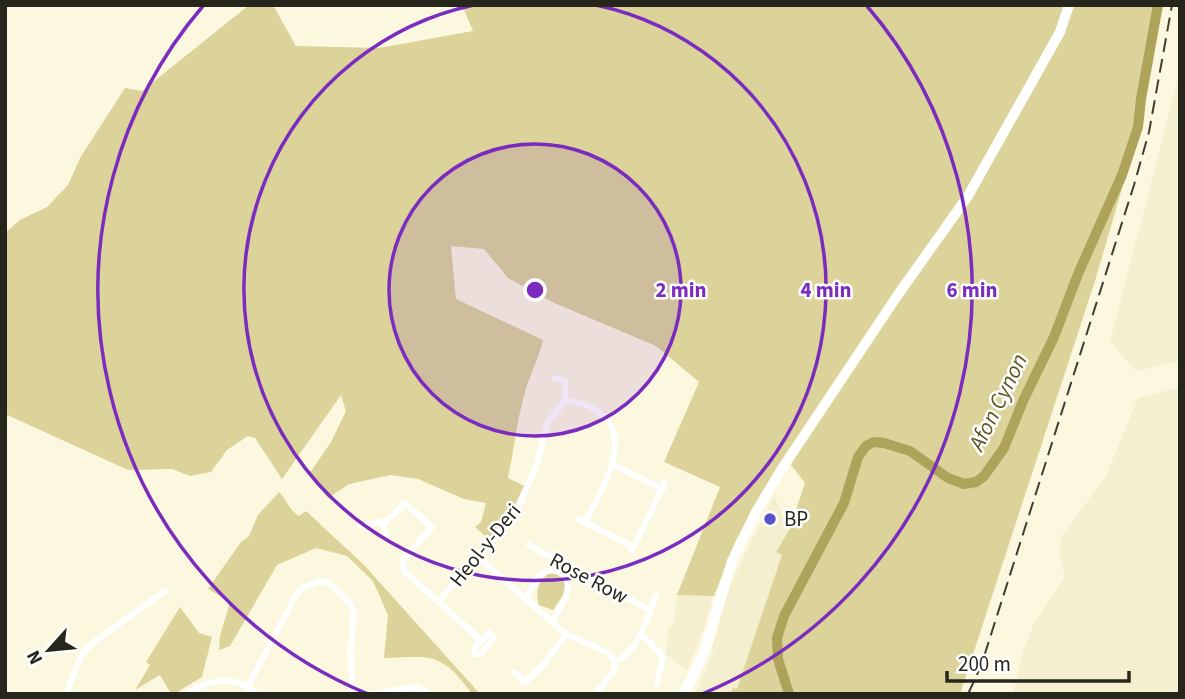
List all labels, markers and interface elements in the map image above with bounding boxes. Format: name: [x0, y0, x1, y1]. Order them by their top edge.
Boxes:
text: 2 min: [655, 275, 707, 305]
text: 4 min: [800, 275, 852, 305]
text: 6 min: [946, 275, 998, 305]
centre of rings: [523, 278, 547, 302]
water label: Afon Cynon: [959, 348, 1036, 458]
street label: Heol-y-Deri: [442, 497, 528, 593]
place label: BP: [784, 504, 808, 534]
marker: BP: [762, 511, 778, 527]
street label: Rose Row: [545, 545, 633, 611]
north arrow: [14, 615, 84, 685]
scale bar: [947, 640, 1129, 684]
text: N: [20, 645, 50, 669]
text: 200 m: [958, 649, 1011, 679]

